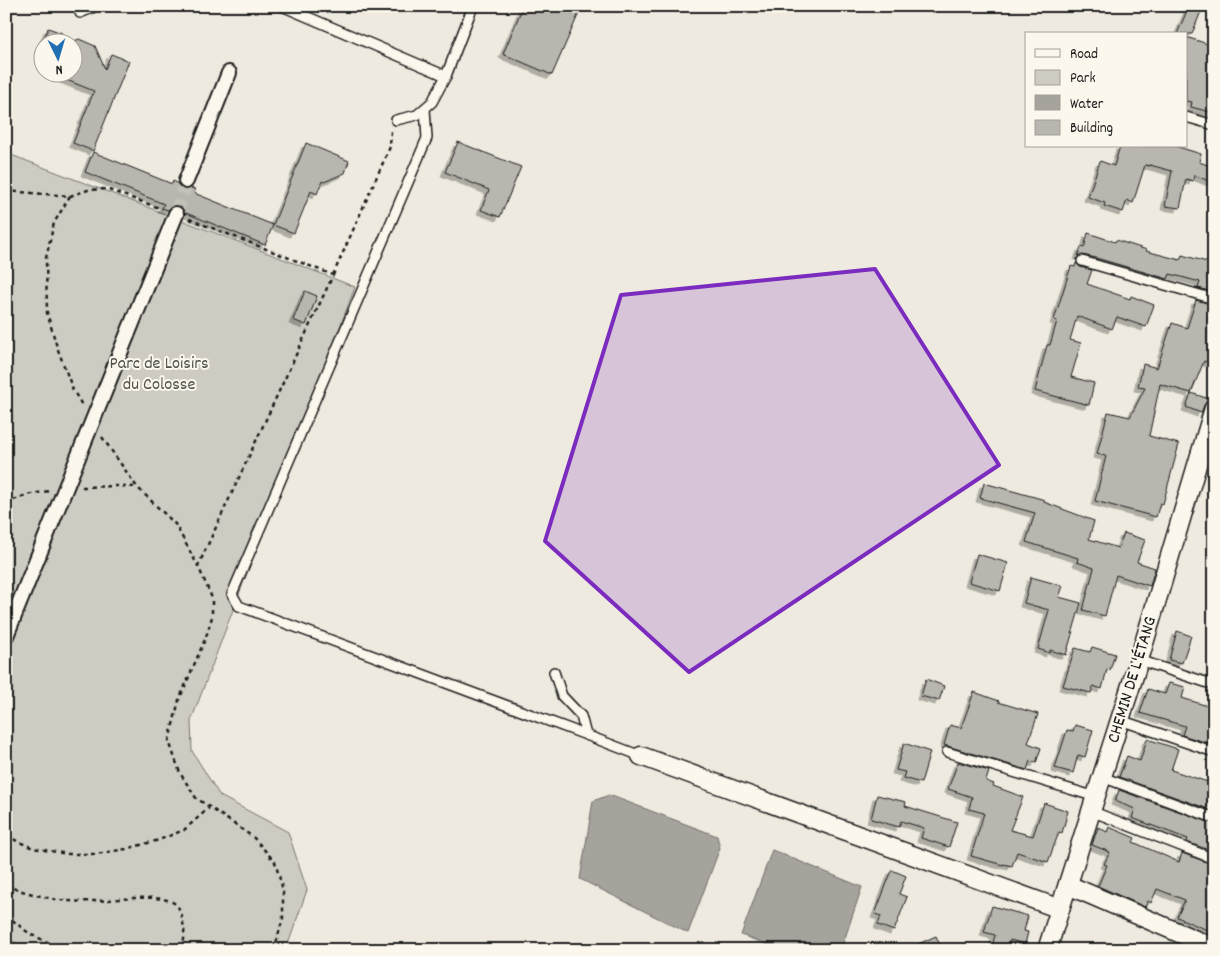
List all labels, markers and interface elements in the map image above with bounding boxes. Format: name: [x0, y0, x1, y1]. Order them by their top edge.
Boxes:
north arrow: [32, 32, 82, 82]
legend: [1025, 32, 1188, 148]
text: Road: [1070, 44, 1098, 66]
text: N: [55, 59, 63, 79]
text: Park: [1070, 68, 1096, 90]
text: Water: [1070, 94, 1104, 116]
text: Building: [1070, 118, 1113, 140]
park label: Parc de Loisirs du Colosse: [110, 352, 208, 398]
street label: CHEMIN DE L'ÉTANG: [1102, 614, 1164, 746]

